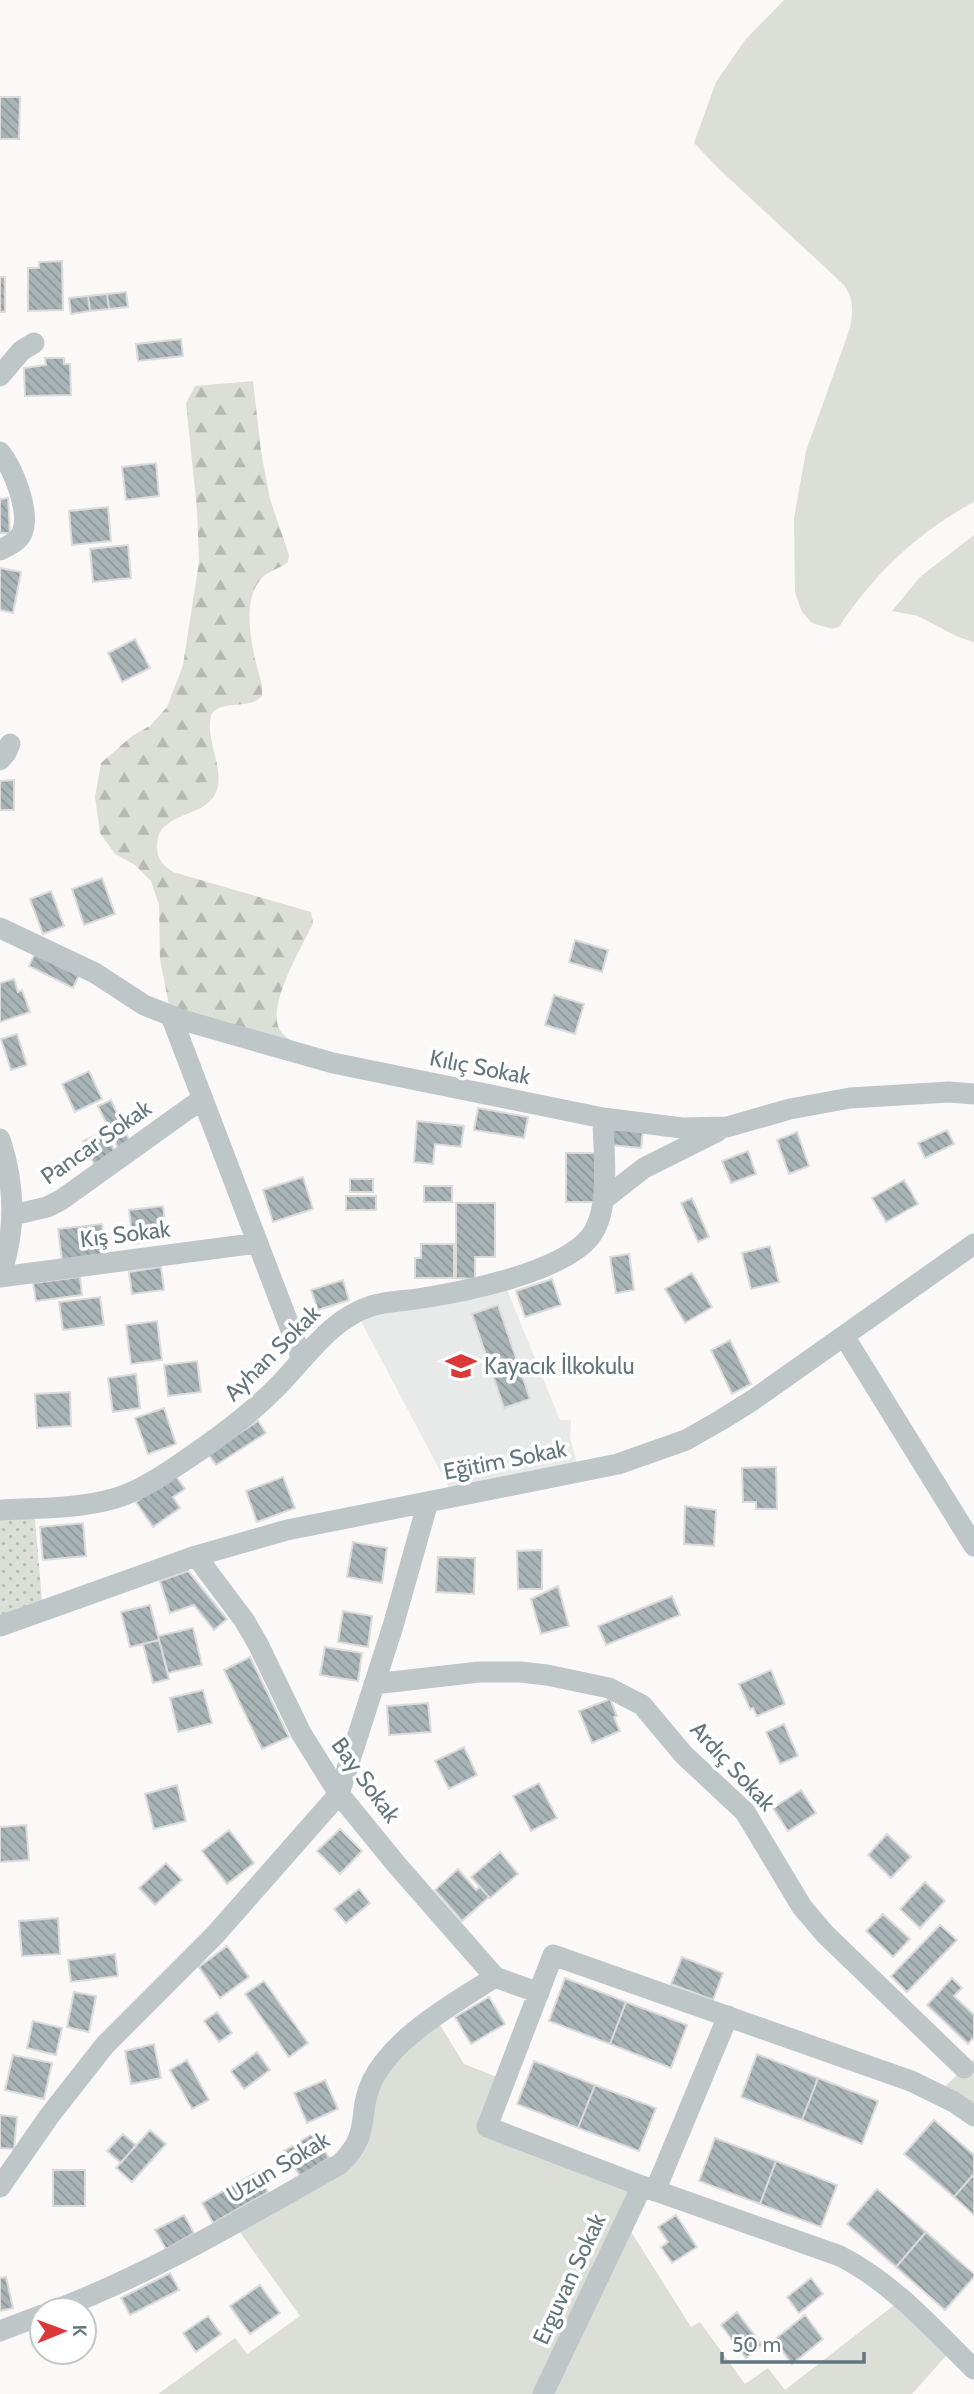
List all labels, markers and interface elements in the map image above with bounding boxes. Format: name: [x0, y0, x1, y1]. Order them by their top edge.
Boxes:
street label: Kılıç Sokak: [427, 1044, 533, 1091]
street label: Pancar Sokak: [35, 1093, 157, 1190]
street label: Kış Sokak: [78, 1214, 172, 1253]
street label: Ayhan Sokak: [218, 1299, 326, 1407]
school or university icon: Kayacık İlkokulu: [444, 1349, 478, 1383]
place label: Kayacık İlkokulu: [484, 1352, 635, 1380]
street label: Eğitim Sokak: [441, 1434, 570, 1486]
street label: Ardıç Sokak: [685, 1715, 782, 1817]
street label: Bay Sokak: [326, 1732, 407, 1829]
street label: Uzun Sokak: [222, 2125, 335, 2209]
street label: Erguvan Sokak: [527, 2209, 612, 2349]
north arrow: [28, 2296, 98, 2366]
scale bar: [722, 2320, 864, 2364]
text: K: [68, 2325, 91, 2337]
text: 50 m: [732, 2332, 781, 2357]

